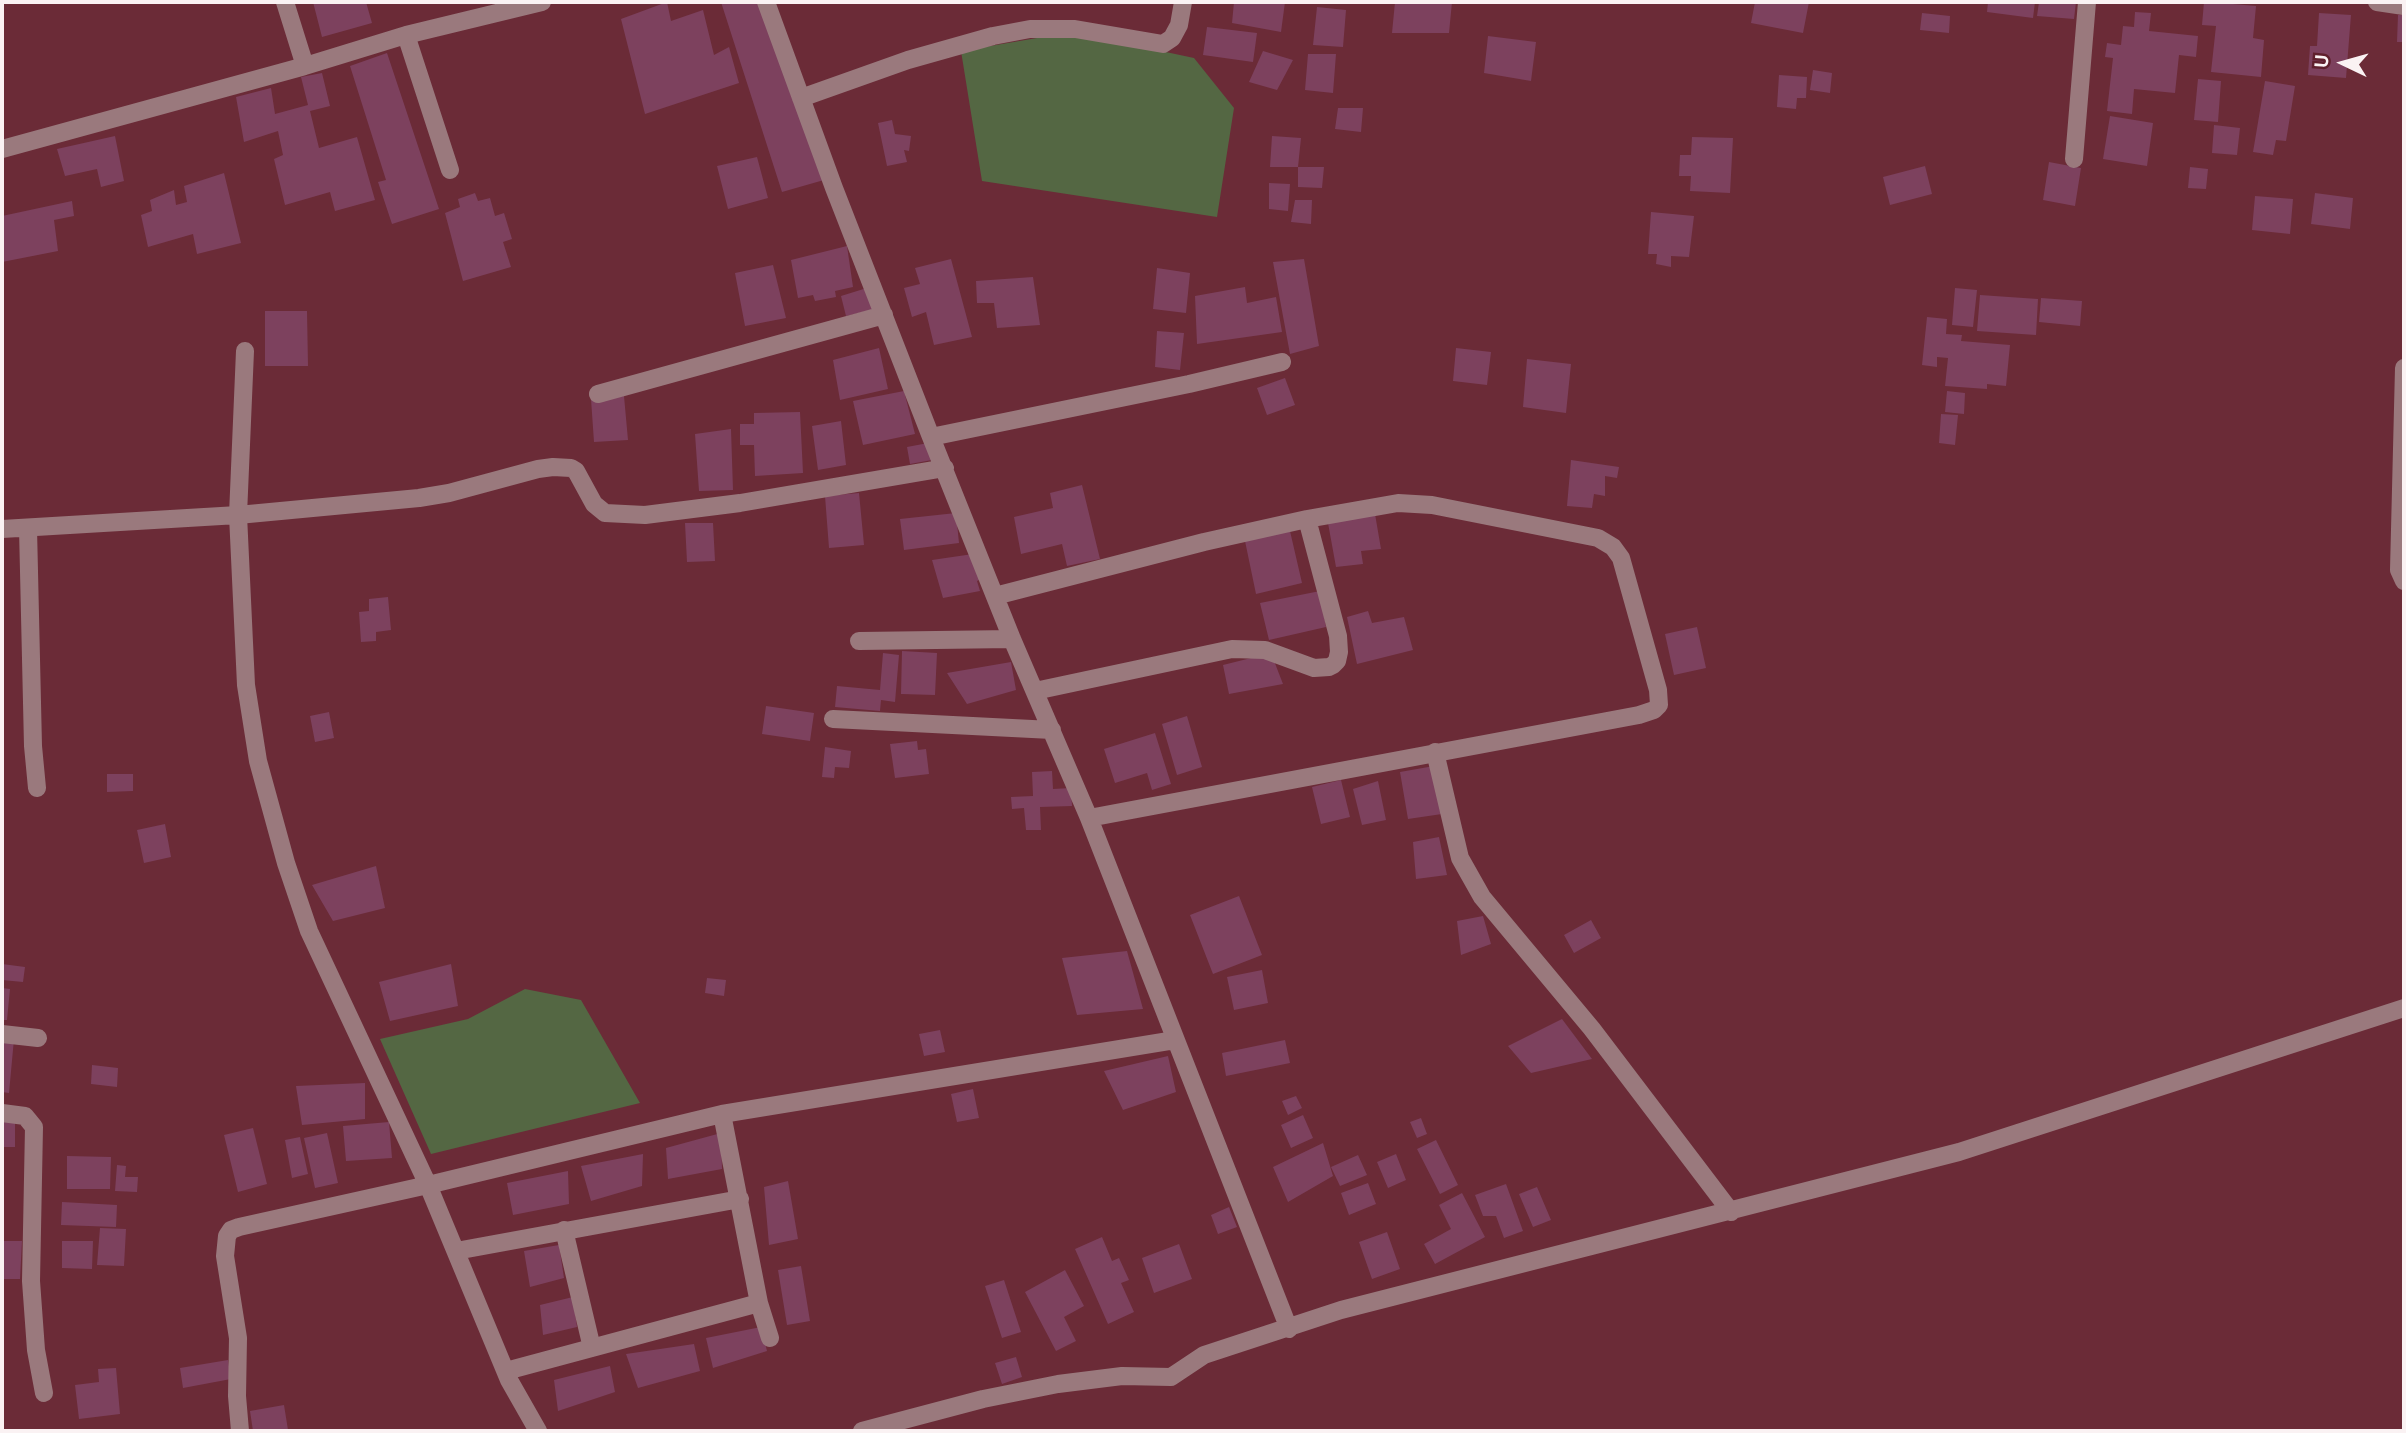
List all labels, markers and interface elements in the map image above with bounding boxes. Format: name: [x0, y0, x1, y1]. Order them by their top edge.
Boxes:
north arrow: [2308, 28, 2378, 98]
text: U: [2309, 54, 2335, 69]

